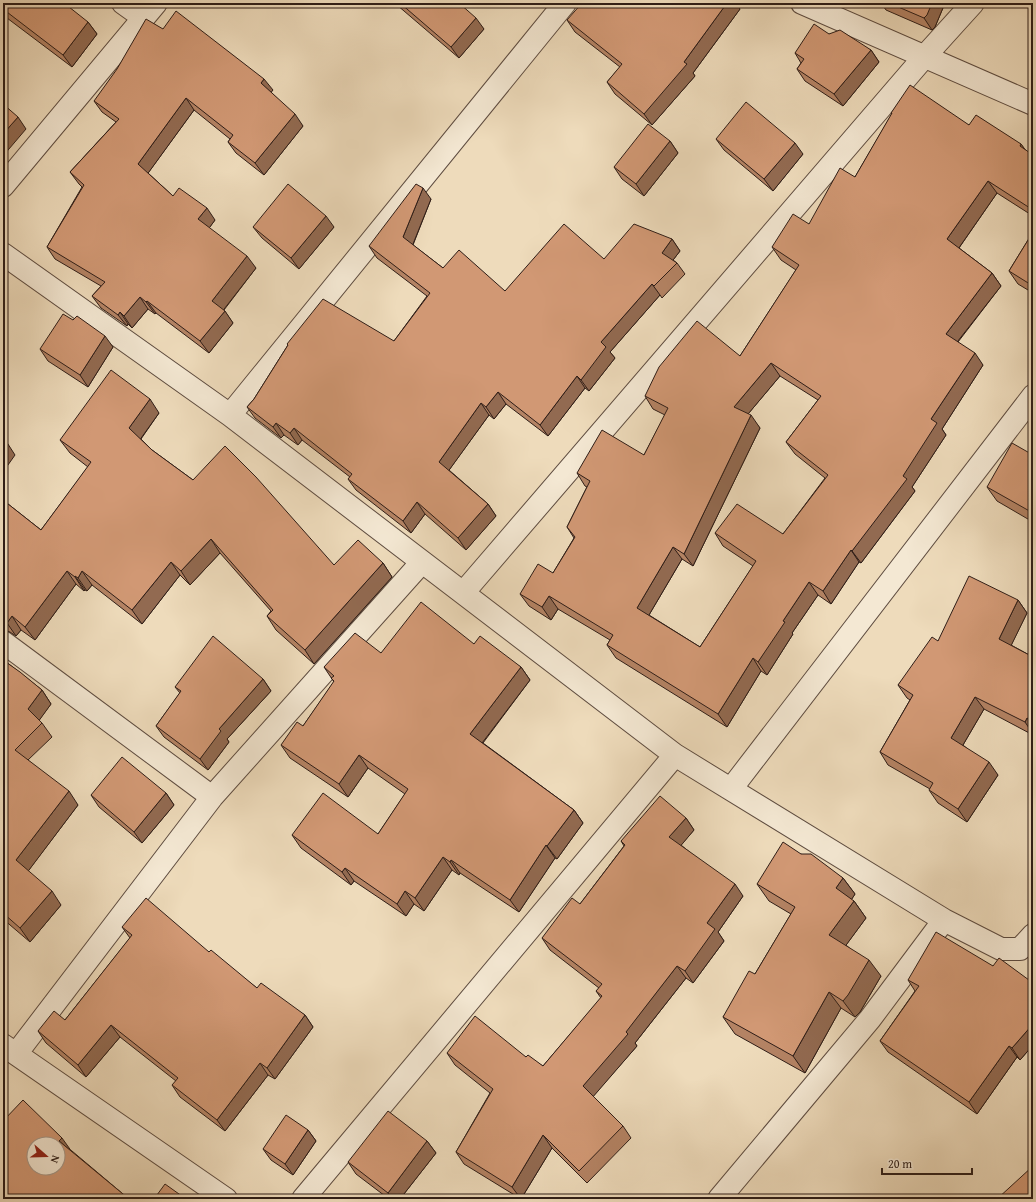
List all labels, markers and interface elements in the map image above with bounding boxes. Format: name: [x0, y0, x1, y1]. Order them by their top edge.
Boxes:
north arrow: [26, 1136, 66, 1176]
scale bar: [882, 1150, 972, 1176]
text: N: [46, 1153, 64, 1166]
text: 20 m: [888, 1155, 912, 1172]

